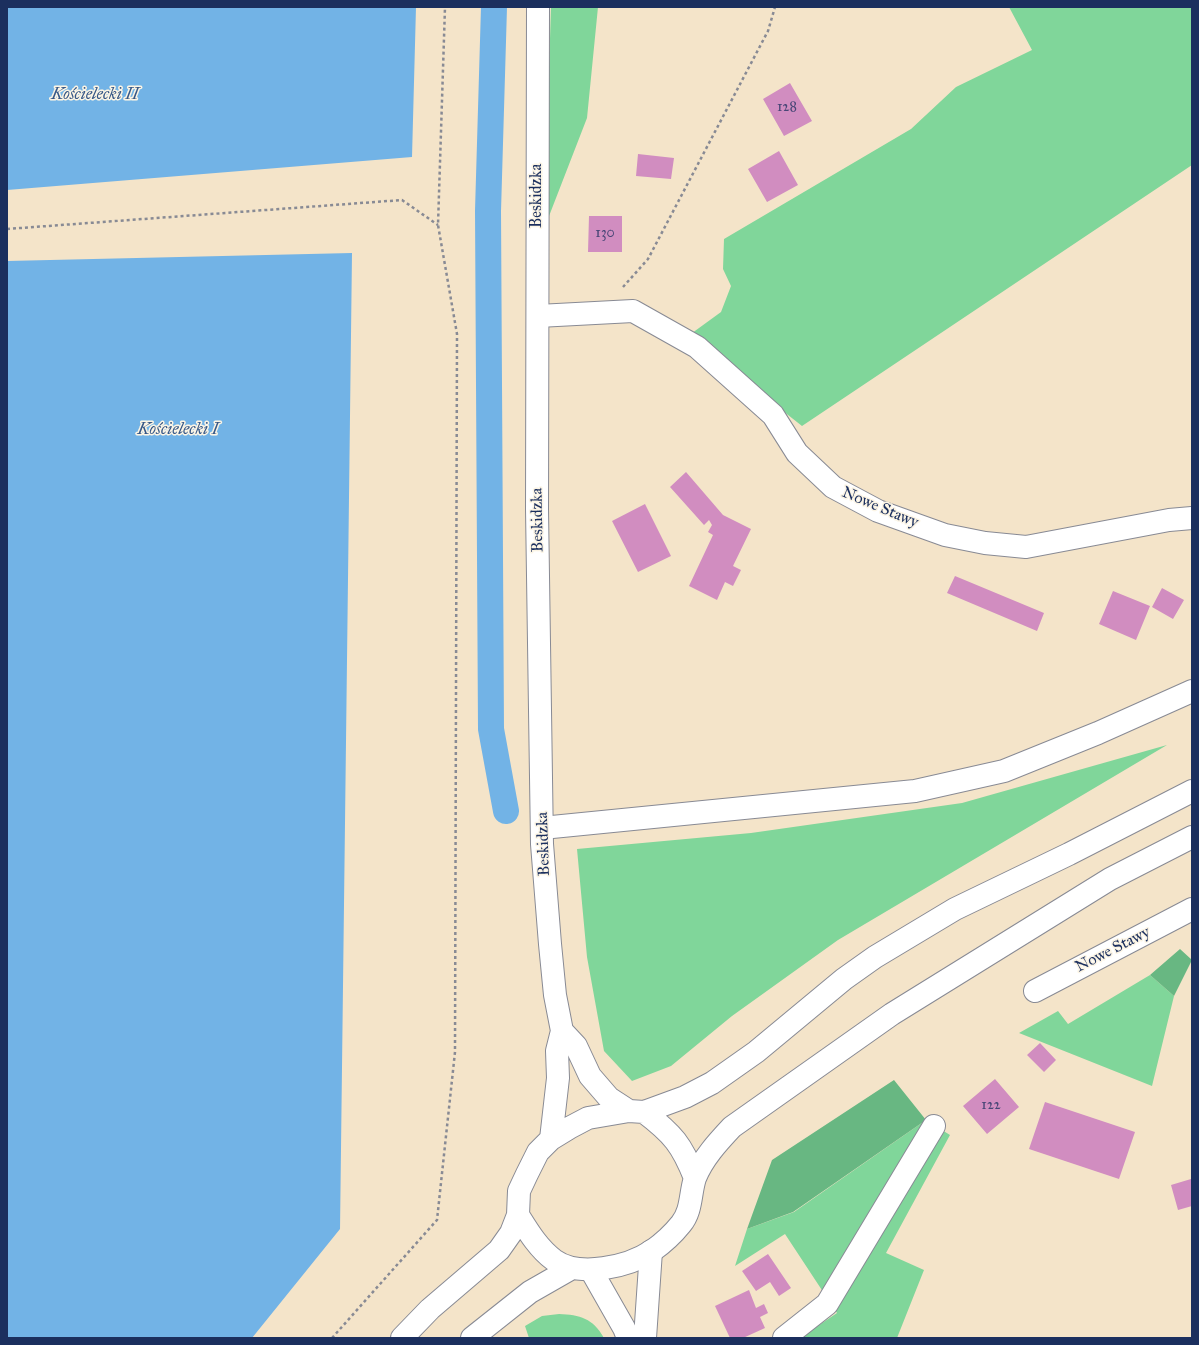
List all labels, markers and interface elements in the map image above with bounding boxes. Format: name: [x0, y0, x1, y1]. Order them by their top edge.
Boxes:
water label: Kościelecki II: [51, 85, 139, 105]
house number: 128: [777, 100, 797, 116]
street label: Beskidzka: [527, 164, 547, 228]
house number: 130: [595, 226, 615, 242]
water label: Kościelecki I: [138, 420, 218, 440]
street label: Nowe Stawy: [839, 483, 921, 533]
street label: Beskidzka: [528, 488, 548, 552]
street label: Beskidzka: [533, 811, 555, 877]
street label: Nowe Stawy: [1072, 923, 1154, 977]
house number: 122: [981, 1098, 1001, 1114]

